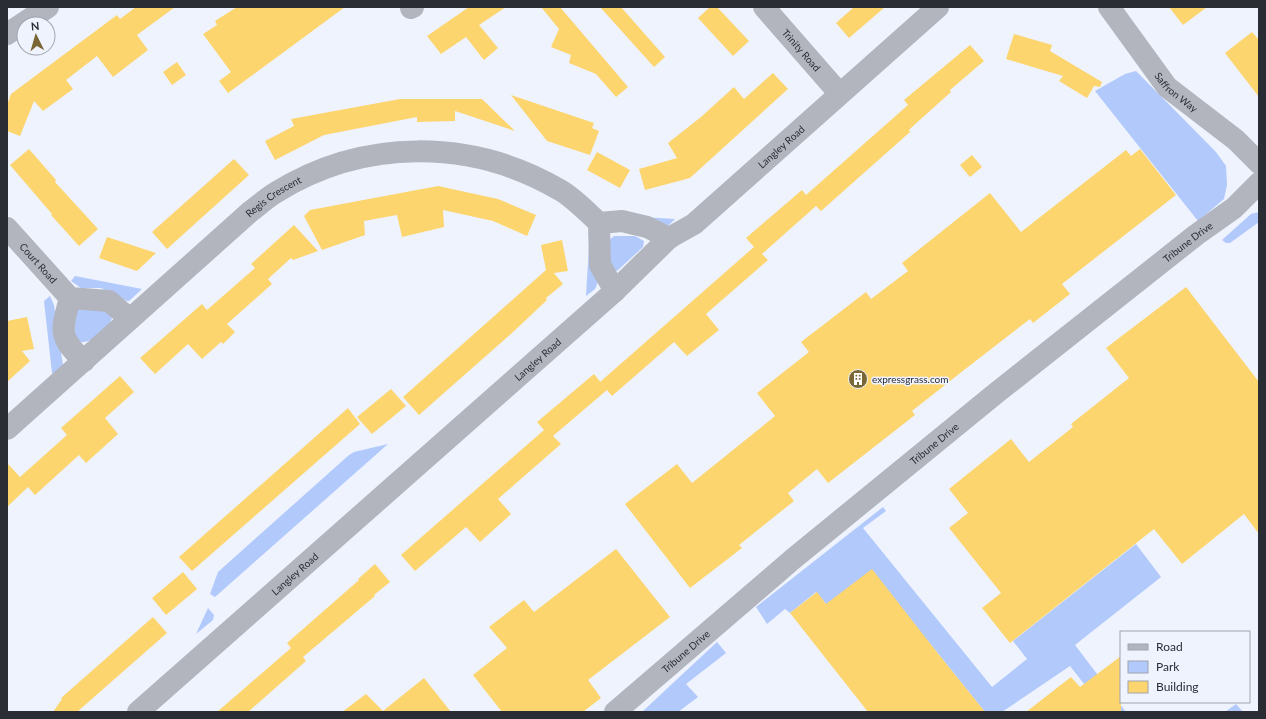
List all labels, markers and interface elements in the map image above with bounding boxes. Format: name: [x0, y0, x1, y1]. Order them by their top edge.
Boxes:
north arrow: [16, 16, 56, 56]
text: N: [30, 19, 40, 32]
street label: Trinity Road: [780, 26, 823, 74]
street label: Saffron Way: [1152, 70, 1201, 115]
street label: Langley Road: [755, 123, 807, 170]
street label: Regis Crescent: [243, 173, 303, 219]
street label: Tribune Drive: [1161, 219, 1215, 265]
street label: Court Road: [17, 240, 60, 285]
street label: Langley Road: [512, 336, 563, 383]
building icon: expressgrass.com: [847, 368, 869, 390]
place label: expressgrass.com: [872, 373, 948, 385]
street label: Tribune Drive: [907, 420, 961, 467]
street label: Langley Road: [269, 550, 320, 597]
street label: Tribune Drive: [659, 627, 712, 675]
legend: [1120, 631, 1250, 703]
text: Road: [1156, 639, 1183, 654]
text: Park: [1156, 659, 1180, 674]
text: Building: [1156, 679, 1199, 694]

